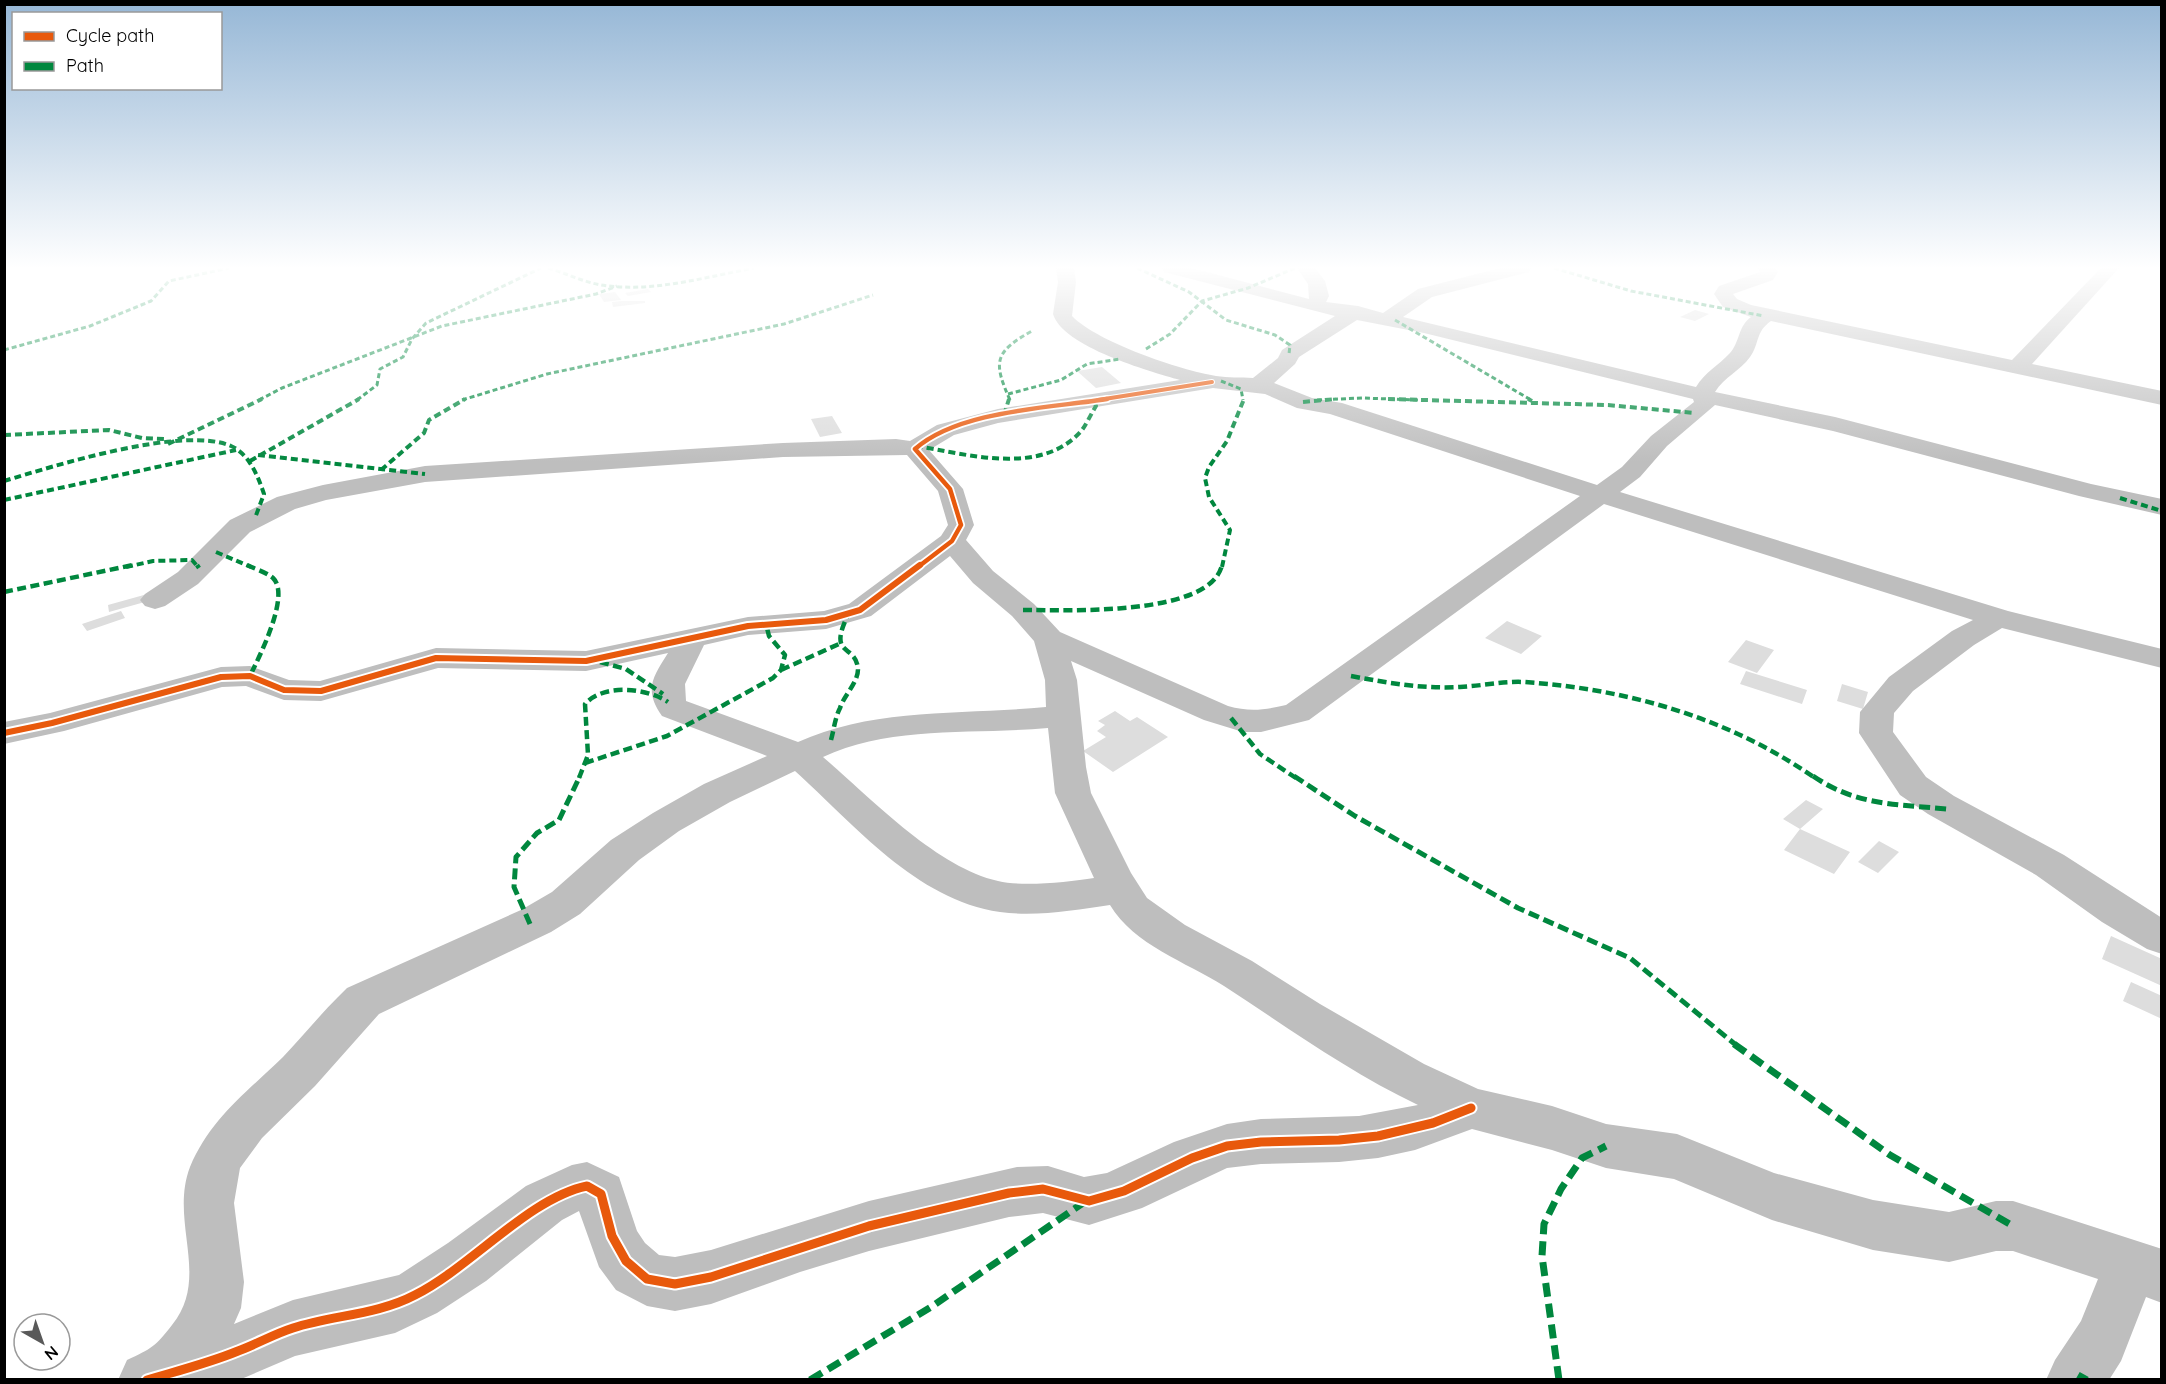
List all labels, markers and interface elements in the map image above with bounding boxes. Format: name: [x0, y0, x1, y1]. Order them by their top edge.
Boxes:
legend: [12, 12, 222, 90]
text: Cycle path: [66, 24, 154, 47]
text: Path: [66, 54, 104, 77]
north arrow: [12, 1312, 72, 1372]
text: N: [41, 1342, 63, 1365]

